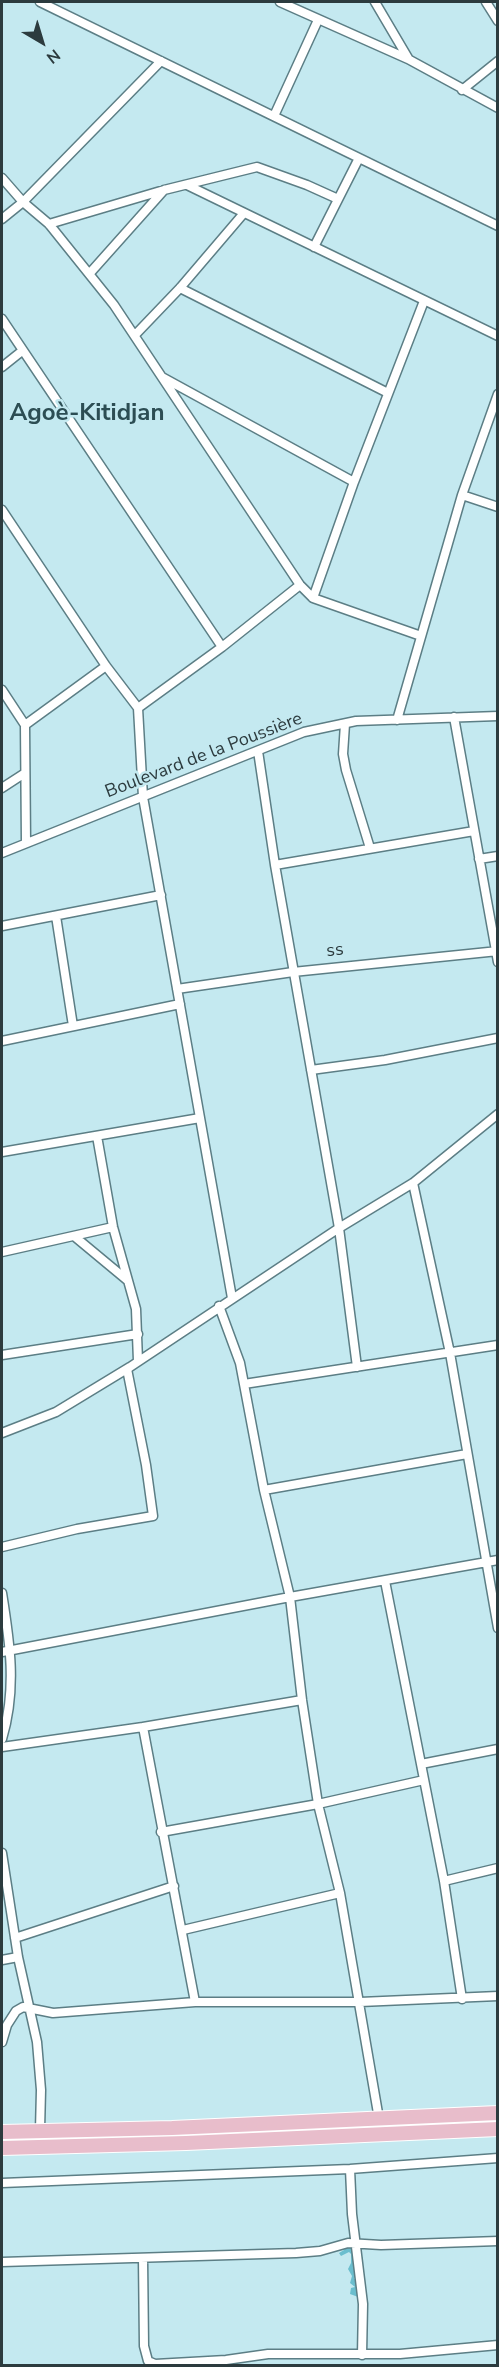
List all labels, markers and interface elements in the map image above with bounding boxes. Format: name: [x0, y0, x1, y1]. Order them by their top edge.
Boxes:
north arrow: [12, 12, 72, 72]
text: N: [42, 44, 65, 69]
district label: Agoè-Kitidjan: [10, 400, 164, 428]
street label: Boulevard de la Poussière: [102, 708, 306, 804]
street label: ss: [325, 939, 345, 963]

